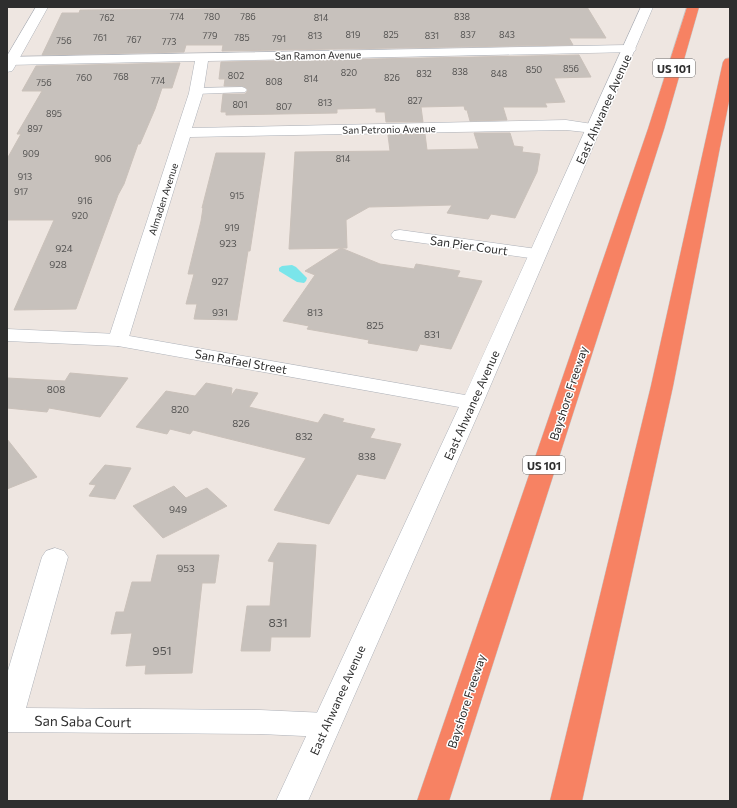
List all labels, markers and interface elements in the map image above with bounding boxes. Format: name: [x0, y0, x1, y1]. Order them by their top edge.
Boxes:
house number: 774: [170, 11, 185, 22]
house number: 780: [204, 11, 220, 22]
house number: 786: [240, 11, 256, 22]
house number: 838: [454, 11, 470, 22]
house number: 762: [99, 12, 115, 23]
house number: 814: [314, 12, 329, 23]
house number: 819: [346, 29, 360, 40]
house number: 825: [383, 29, 399, 40]
house number: 837: [460, 29, 476, 40]
house number: 843: [499, 29, 515, 40]
house number: 779: [203, 30, 217, 41]
house number: 813: [308, 30, 322, 41]
house number: 831: [425, 30, 439, 41]
house number: 761: [93, 32, 107, 43]
house number: 785: [234, 32, 250, 43]
house number: 791: [272, 33, 286, 44]
house number: 767: [127, 34, 142, 45]
house number: 756: [56, 35, 72, 46]
house number: 773: [162, 36, 176, 47]
street label: San Ramon Avenue: [275, 48, 361, 62]
street label: East Ahwanee Avenue: [572, 52, 634, 166]
road number: US 101: [653, 59, 695, 77]
house number: 856: [563, 63, 579, 74]
house number: 850: [526, 64, 542, 75]
house number: 838: [452, 66, 468, 77]
house number: 820: [341, 67, 357, 78]
house number: 832: [416, 68, 432, 79]
house number: 848: [491, 68, 507, 79]
house number: 802: [228, 70, 244, 81]
house number: 768: [113, 71, 129, 82]
house number: 760: [76, 72, 92, 83]
house number: 826: [384, 72, 400, 83]
house number: 814: [304, 73, 319, 84]
house number: 774: [151, 75, 166, 86]
house number: 808: [266, 76, 282, 87]
house number: 756: [36, 77, 52, 88]
house number: 827: [407, 95, 423, 106]
house number: 813: [318, 97, 332, 108]
house number: 801: [232, 99, 248, 110]
house number: 807: [276, 101, 292, 112]
house number: 895: [46, 108, 62, 119]
street label: San Petronio Avenue: [342, 122, 436, 136]
house number: 897: [27, 123, 43, 134]
house number: 909: [23, 148, 39, 159]
house number: 906: [95, 153, 111, 164]
house number: 814: [336, 153, 351, 164]
street label: Almaden Avenue: [146, 161, 180, 237]
house number: 913: [18, 171, 32, 182]
house number: 917: [14, 186, 28, 197]
house number: 915: [230, 190, 244, 201]
house number: 916: [78, 195, 92, 206]
house number: 920: [72, 210, 88, 221]
house number: 919: [225, 222, 239, 233]
street label: San Pier Court: [429, 233, 509, 257]
house number: 923: [219, 237, 237, 249]
house number: 924: [55, 242, 73, 254]
house number: 928: [49, 258, 67, 270]
house number: 927: [212, 275, 228, 287]
house number: 931: [212, 306, 228, 318]
house number: 813: [307, 306, 323, 318]
house number: 825: [366, 319, 384, 331]
house number: 831: [424, 328, 440, 340]
street label: Bayshore Freeway: [546, 344, 590, 442]
street label: San Rafael Street: [194, 346, 288, 376]
street label: East Ahwanee Avenue: [440, 348, 502, 462]
house number: 808: [47, 383, 65, 395]
house number: 820: [171, 403, 189, 415]
house number: 826: [232, 417, 250, 429]
house number: 832: [295, 430, 313, 442]
house number: 838: [358, 450, 376, 462]
road number: US 101: [523, 456, 565, 474]
house number: 949: [169, 503, 187, 515]
house number: 953: [177, 562, 195, 574]
house number: 831: [268, 615, 288, 629]
house number: 951: [152, 643, 172, 657]
street label: East Ahwanee Avenue: [306, 643, 368, 757]
street label: Bayshore Freeway: [444, 652, 488, 750]
street label: San Saba Court: [34, 712, 132, 730]

